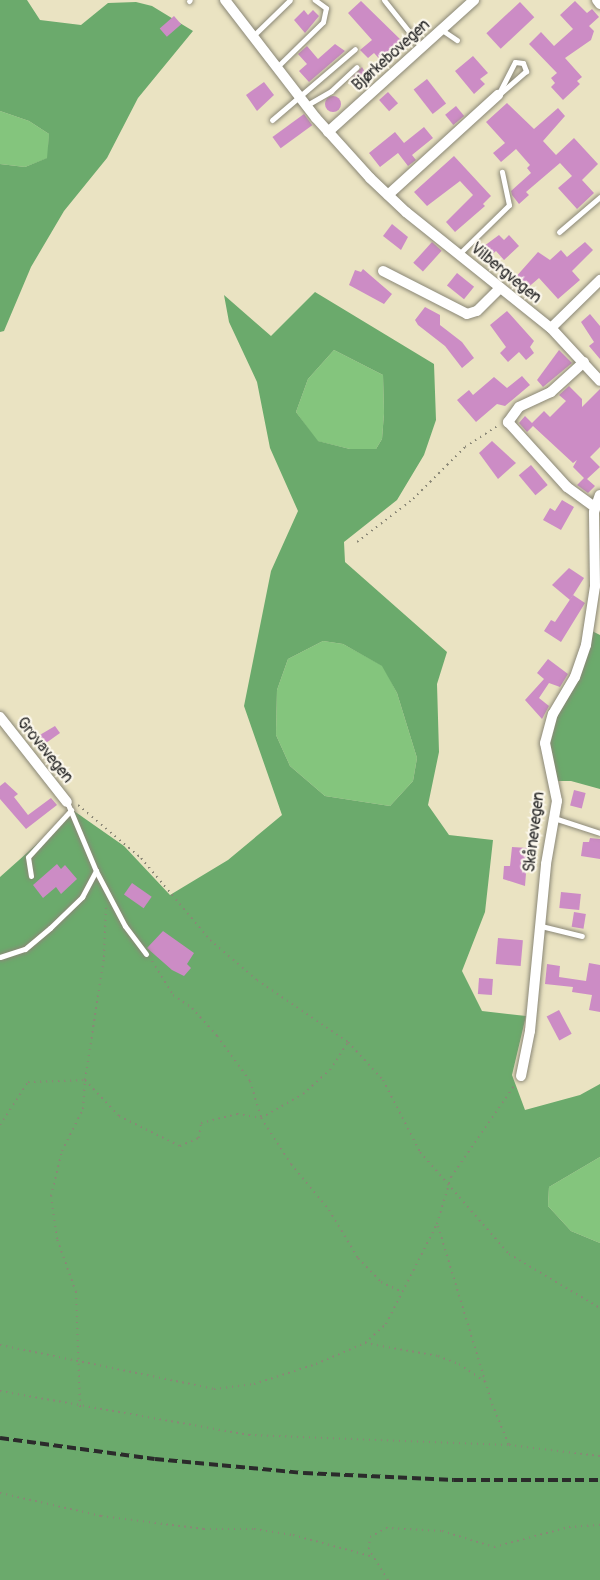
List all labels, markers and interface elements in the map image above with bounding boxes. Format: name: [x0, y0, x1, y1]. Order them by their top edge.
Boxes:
street label: Bjørkebovegen: [348, 15, 434, 95]
street label: Vilbergvegen: [467, 239, 545, 307]
street label: Grovavegen: [13, 713, 77, 787]
street label: Skånevegen: [520, 791, 548, 873]

